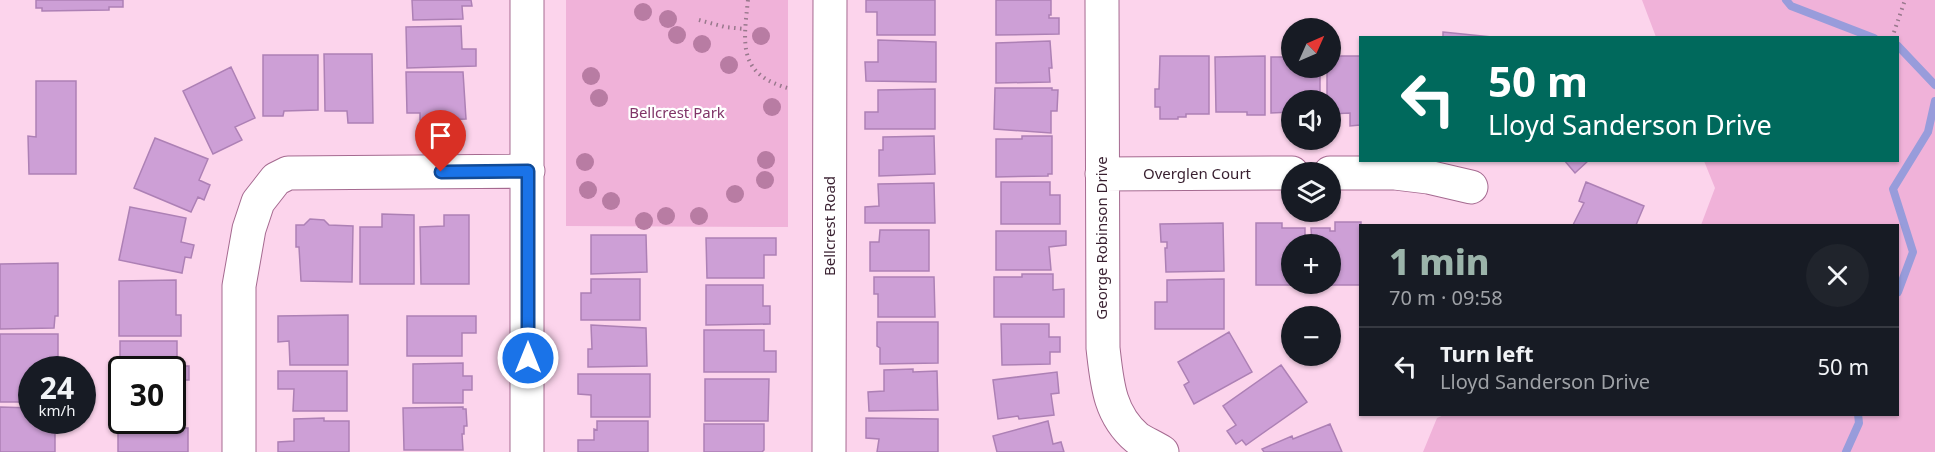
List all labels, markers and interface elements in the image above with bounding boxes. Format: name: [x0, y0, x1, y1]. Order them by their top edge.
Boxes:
north arrow: [1281, 18, 1341, 78]
map controls: [1281, 18, 1341, 366]
text: 50 m: [1488, 52, 1588, 109]
icon: left: [1389, 60, 1467, 138]
button: sound: [1281, 90, 1341, 150]
park label: Bellcrest Park: [629, 102, 725, 122]
text: Lloyd Sanderson Drive: [1488, 106, 1772, 143]
pin: [415, 110, 466, 172]
icon: arrive: [424, 119, 457, 152]
street label: George Robinson Drive: [1091, 156, 1111, 320]
button: layers: [1281, 162, 1341, 222]
street label: Overglen Court: [1143, 163, 1252, 183]
street label: Bellcrest Road: [819, 176, 839, 276]
button: +: [1281, 234, 1341, 294]
text: 1 min: [1389, 237, 1490, 286]
button: close: [1806, 244, 1869, 307]
text: 70 m · 09:58: [1389, 284, 1503, 311]
button: −: [1281, 306, 1341, 366]
position arrow: [496, 326, 560, 390]
text: Turn left: [1440, 338, 1534, 368]
icon: left: [1389, 350, 1422, 383]
text: 50 m: [1818, 351, 1869, 381]
speed limit sign: 30: [108, 356, 186, 434]
text: 24: [40, 367, 74, 408]
text: Lloyd Sanderson Drive: [1440, 368, 1650, 395]
text: km/h: [39, 400, 75, 420]

